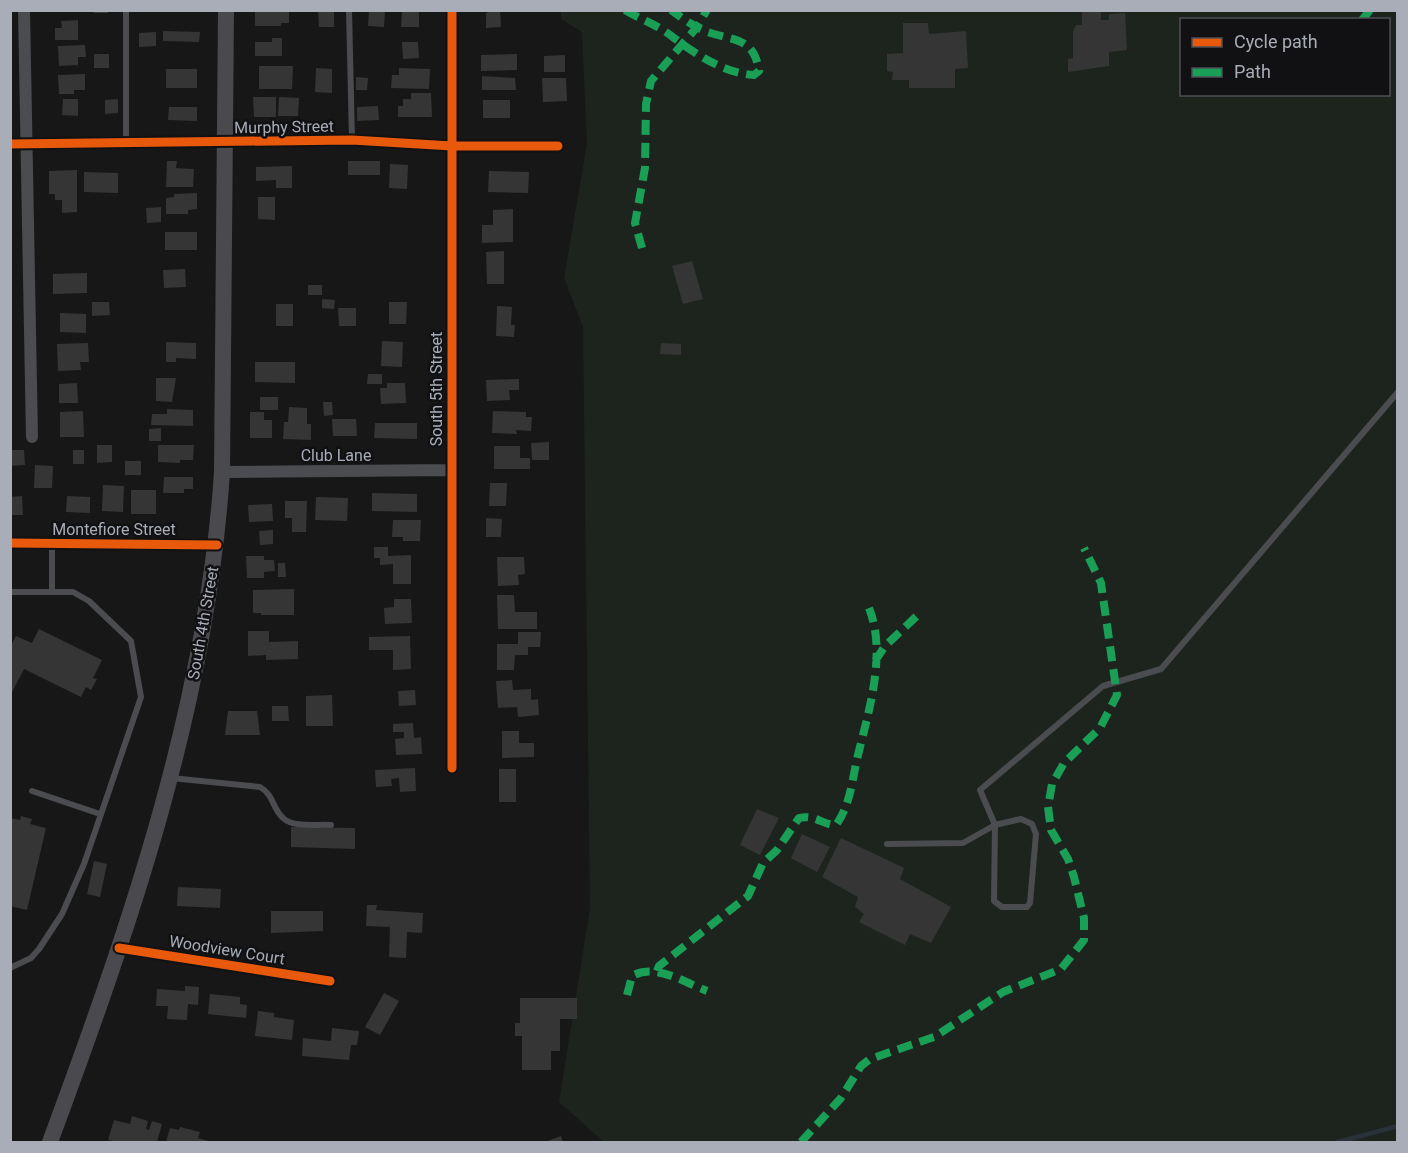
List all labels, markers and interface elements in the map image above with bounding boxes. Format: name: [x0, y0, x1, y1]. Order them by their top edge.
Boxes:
legend: [1180, 18, 1390, 96]
text: Cycle path: [1234, 31, 1318, 52]
text: Path: [1234, 61, 1271, 82]
street label: Murphy Street: [234, 117, 334, 137]
street label: South 5th Street: [427, 332, 446, 446]
street label: Club Lane: [301, 446, 371, 465]
street label: Montefiore Street: [52, 520, 176, 539]
street label: South 4th Street: [184, 565, 222, 681]
street label: Woodview Court: [168, 931, 286, 969]

